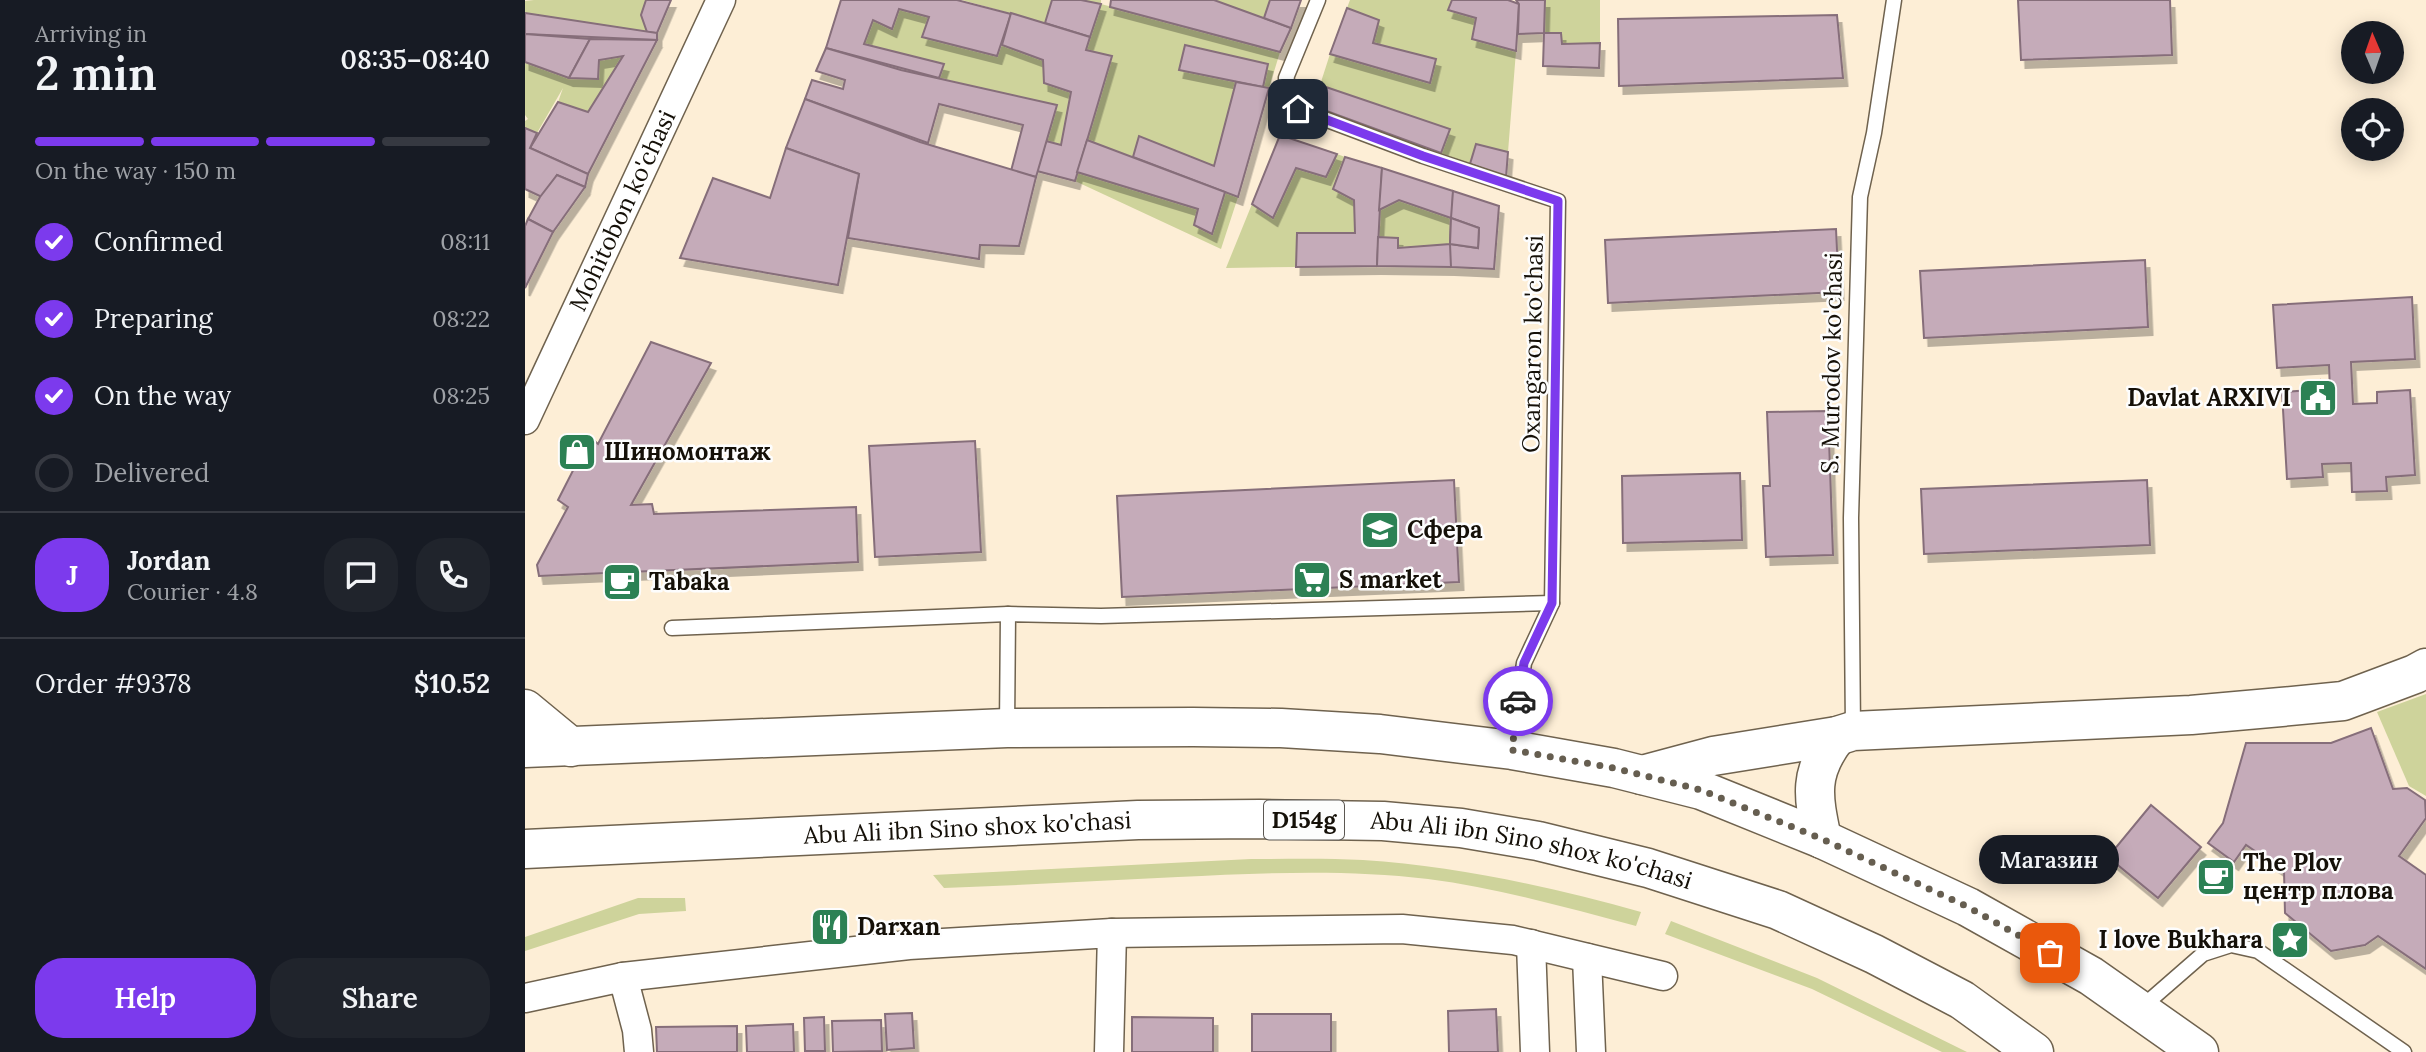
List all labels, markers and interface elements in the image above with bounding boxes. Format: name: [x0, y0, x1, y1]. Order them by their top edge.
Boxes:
text: Arriving in: [35, 19, 147, 48]
north arrow: [2341, 21, 2405, 84]
map controls: [2341, 21, 2404, 161]
text: 08:35–08:40: [341, 43, 490, 76]
text: 2 min: [35, 44, 157, 103]
pin: [1268, 79, 1328, 139]
icon: home: [1279, 90, 1317, 128]
button: locate: [2341, 98, 2404, 161]
street label: Mohitobon ko'chasi: [562, 105, 682, 316]
text: On the way · 150 m: [35, 156, 236, 185]
icon: check: [35, 223, 73, 261]
text: Confirmed: [94, 225, 223, 258]
text: 08:11: [440, 227, 490, 256]
street label: Oxangaron ko'chasi: [1515, 235, 1550, 453]
street label: S. Murodov ko'chasi: [1814, 252, 1849, 474]
icon: check: [35, 300, 73, 338]
text: Preparing: [94, 302, 213, 335]
text: 08:22: [432, 304, 490, 333]
icon: check: [35, 377, 73, 415]
public building icon: Davlat ARXIVI: [2297, 377, 2339, 419]
text: On the way: [94, 379, 231, 412]
text: 08:25: [432, 381, 490, 410]
place label: Davlat ARXIVI: [2127, 382, 2291, 413]
shop icon: Шиномонтаж: [556, 431, 598, 473]
place label: Шиномонтаж: [604, 436, 771, 467]
text: Delivered: [94, 456, 210, 489]
school or university icon: Сфера: [1359, 509, 1401, 551]
place label: Сфера: [1407, 514, 1483, 545]
button: chat: [324, 538, 398, 612]
button: phone: [416, 538, 490, 612]
text: Jordan: [127, 544, 211, 577]
text: J: [66, 559, 78, 592]
supermarket icon: S market: [1291, 559, 1333, 601]
cafe icon: Tabaka: [601, 561, 643, 603]
place label: S market: [1339, 564, 1443, 595]
place label: Tabaka: [649, 566, 730, 597]
text: Courier · 4.8: [127, 577, 258, 606]
courier: [1483, 666, 1553, 736]
text: Order #9378: [35, 667, 192, 700]
text: $10.52: [414, 667, 490, 700]
icon: car: [1499, 682, 1537, 720]
road number: D154g: [1264, 800, 1344, 840]
street label: Abu Ali ibn Sino shox ko'chasi: [802, 804, 1132, 851]
street label: Abu Ali ibn Sino shox ko'chasi: [1369, 805, 1696, 896]
callout: Магазин: [1980, 834, 2120, 883]
text: Магазин: [2000, 845, 2098, 874]
place label: The Plov центр плова: [2243, 847, 2394, 906]
cafe icon: The Plov центр плова: [2195, 856, 2237, 898]
restaurant icon: Darxan: [809, 906, 851, 948]
place label: Darxan: [857, 911, 940, 942]
place icon: I love Bukhara: [2269, 919, 2311, 961]
pin: [2020, 923, 2080, 983]
place label: I love Bukhara: [2098, 924, 2263, 955]
icon: bag: [2031, 934, 2069, 972]
button: Help: [35, 958, 256, 1038]
button: Share: [270, 958, 490, 1038]

